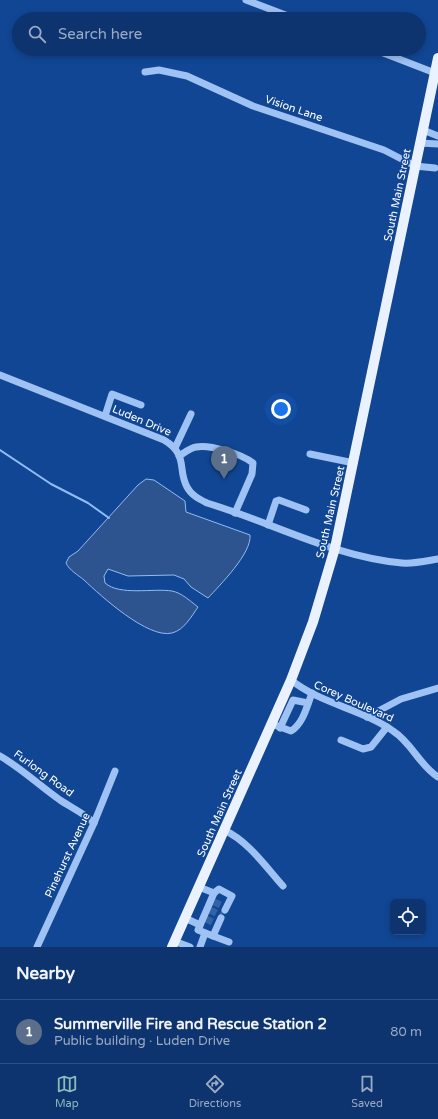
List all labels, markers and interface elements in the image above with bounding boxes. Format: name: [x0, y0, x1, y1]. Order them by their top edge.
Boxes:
search box: [12, 12, 426, 56]
icon: search: [26, 23, 48, 45]
text: Search here: [58, 25, 142, 43]
street label: Vision Lane: [263, 93, 324, 124]
street label: South Main Street: [381, 148, 414, 243]
your location: [271, 399, 291, 419]
street label: Luden Drive: [110, 402, 173, 439]
pin: 1: [211, 446, 237, 479]
street label: South Main Street: [314, 465, 347, 560]
street label: Corey Boulevard: [312, 678, 396, 725]
street label: Furlong Road: [11, 747, 76, 799]
street label: South Main Street: [194, 767, 245, 859]
street label: Pinehurst Avenue: [42, 811, 93, 900]
map controls: [390, 899, 426, 935]
button: locate: [390, 899, 426, 935]
text: Nearby: [16, 963, 75, 984]
text: Summerville Fire and Rescue Station 2: [54, 1015, 327, 1033]
text: 1: [25, 1024, 33, 1040]
text: 80 m: [390, 1024, 422, 1040]
text: Public building · Luden Drive: [54, 1033, 230, 1049]
tab: Map: [55, 1073, 79, 1110]
tab: Directions: [189, 1073, 241, 1110]
tab: Saved: [351, 1073, 383, 1110]

